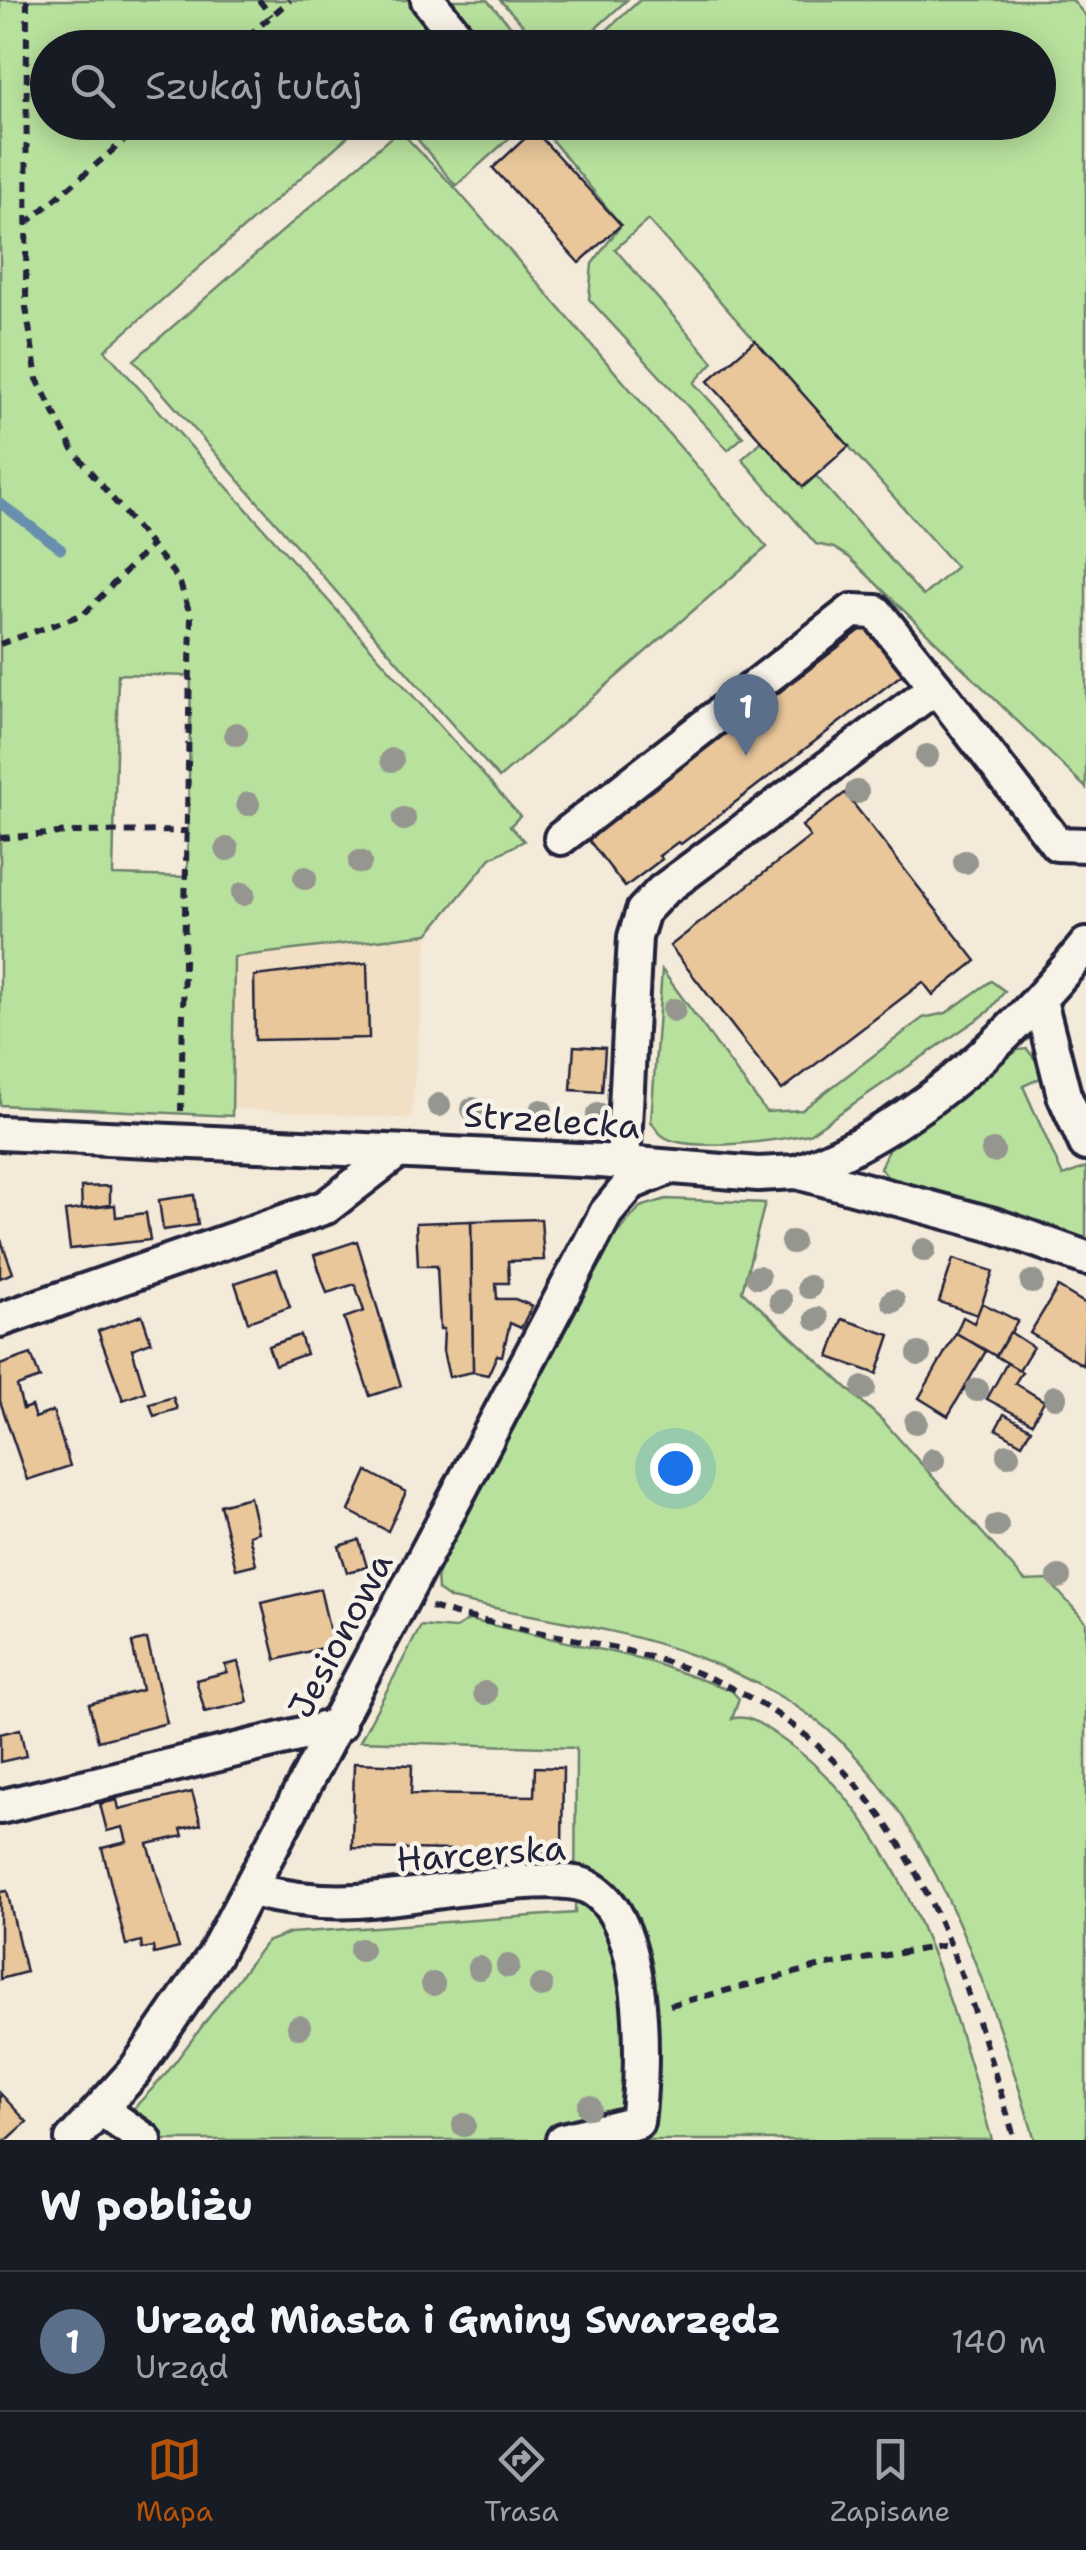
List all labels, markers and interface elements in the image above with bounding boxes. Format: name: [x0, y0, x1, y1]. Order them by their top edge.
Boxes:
search box: [30, 30, 1056, 140]
icon: search: [65, 58, 120, 113]
text: Szukaj tutaj: [145, 60, 362, 111]
pin: 1: [714, 674, 778, 756]
street label: Strzelecka: [462, 1090, 642, 1150]
your location: [650, 1443, 701, 1494]
street label: Jesionowa: [277, 1544, 403, 1726]
street label: Harcerska: [395, 1824, 568, 1882]
text: W pobliżu: [40, 2177, 253, 2233]
text: Urząd Miasta i Gminy Swarzędz: [135, 2294, 781, 2345]
text: 1: [65, 2320, 80, 2363]
text: 140 m: [951, 2320, 1046, 2363]
text: Urząd: [135, 2345, 228, 2388]
tab: Mapa: [136, 2432, 213, 2530]
tab: Trasa: [484, 2432, 559, 2530]
tab: Zapisane: [830, 2432, 950, 2530]

